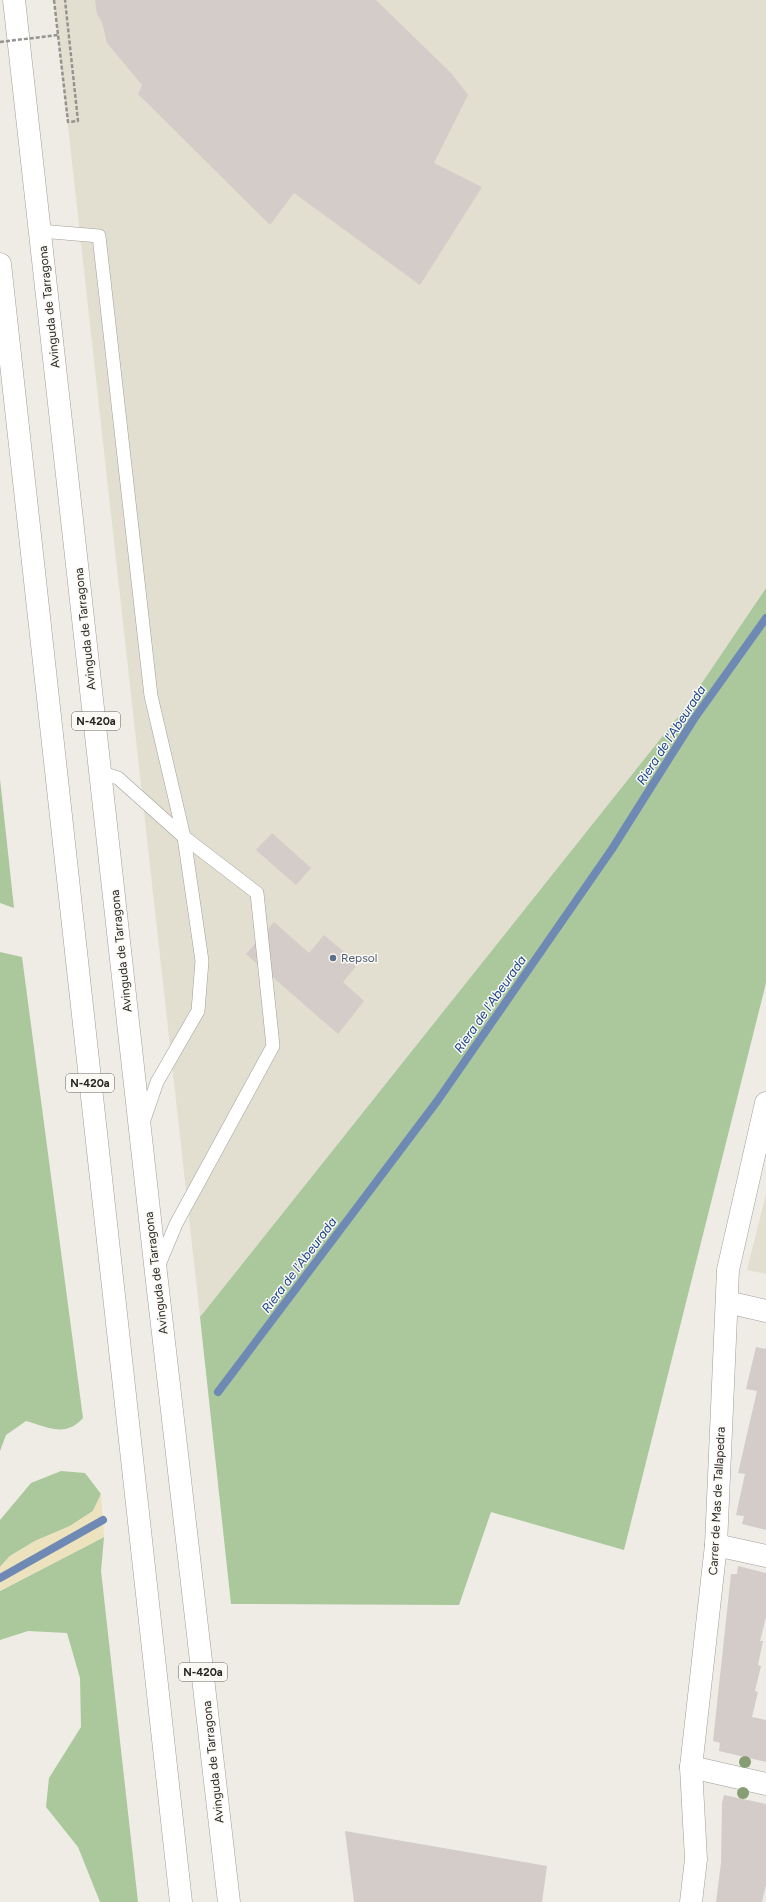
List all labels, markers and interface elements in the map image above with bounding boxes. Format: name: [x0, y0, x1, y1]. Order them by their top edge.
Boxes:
street label: Avinguda de Tarragona: [36, 245, 62, 369]
street label: Avinguda de Tarragona: [72, 567, 98, 691]
water label: Riera de l'Abeurada: [633, 682, 709, 787]
road number: N-420a: [72, 712, 120, 730]
street label: Avinguda de Tarragona: [108, 889, 134, 1013]
place label: Repsol: [341, 951, 377, 965]
water label: Riera de l'Abeurada: [451, 952, 529, 1055]
marker: Repsol: [328, 953, 338, 963]
road number: N-420a: [66, 1074, 114, 1092]
street label: Avinguda de Tarragona: [142, 1211, 170, 1335]
water label: Riera de l'Abeurada: [258, 1214, 340, 1316]
street label: Carrer de Mas de Tallapedra: [706, 1426, 728, 1576]
road number: N-420a: [179, 1663, 227, 1681]
street label: Avinguda de Tarragona: [200, 1700, 226, 1824]

